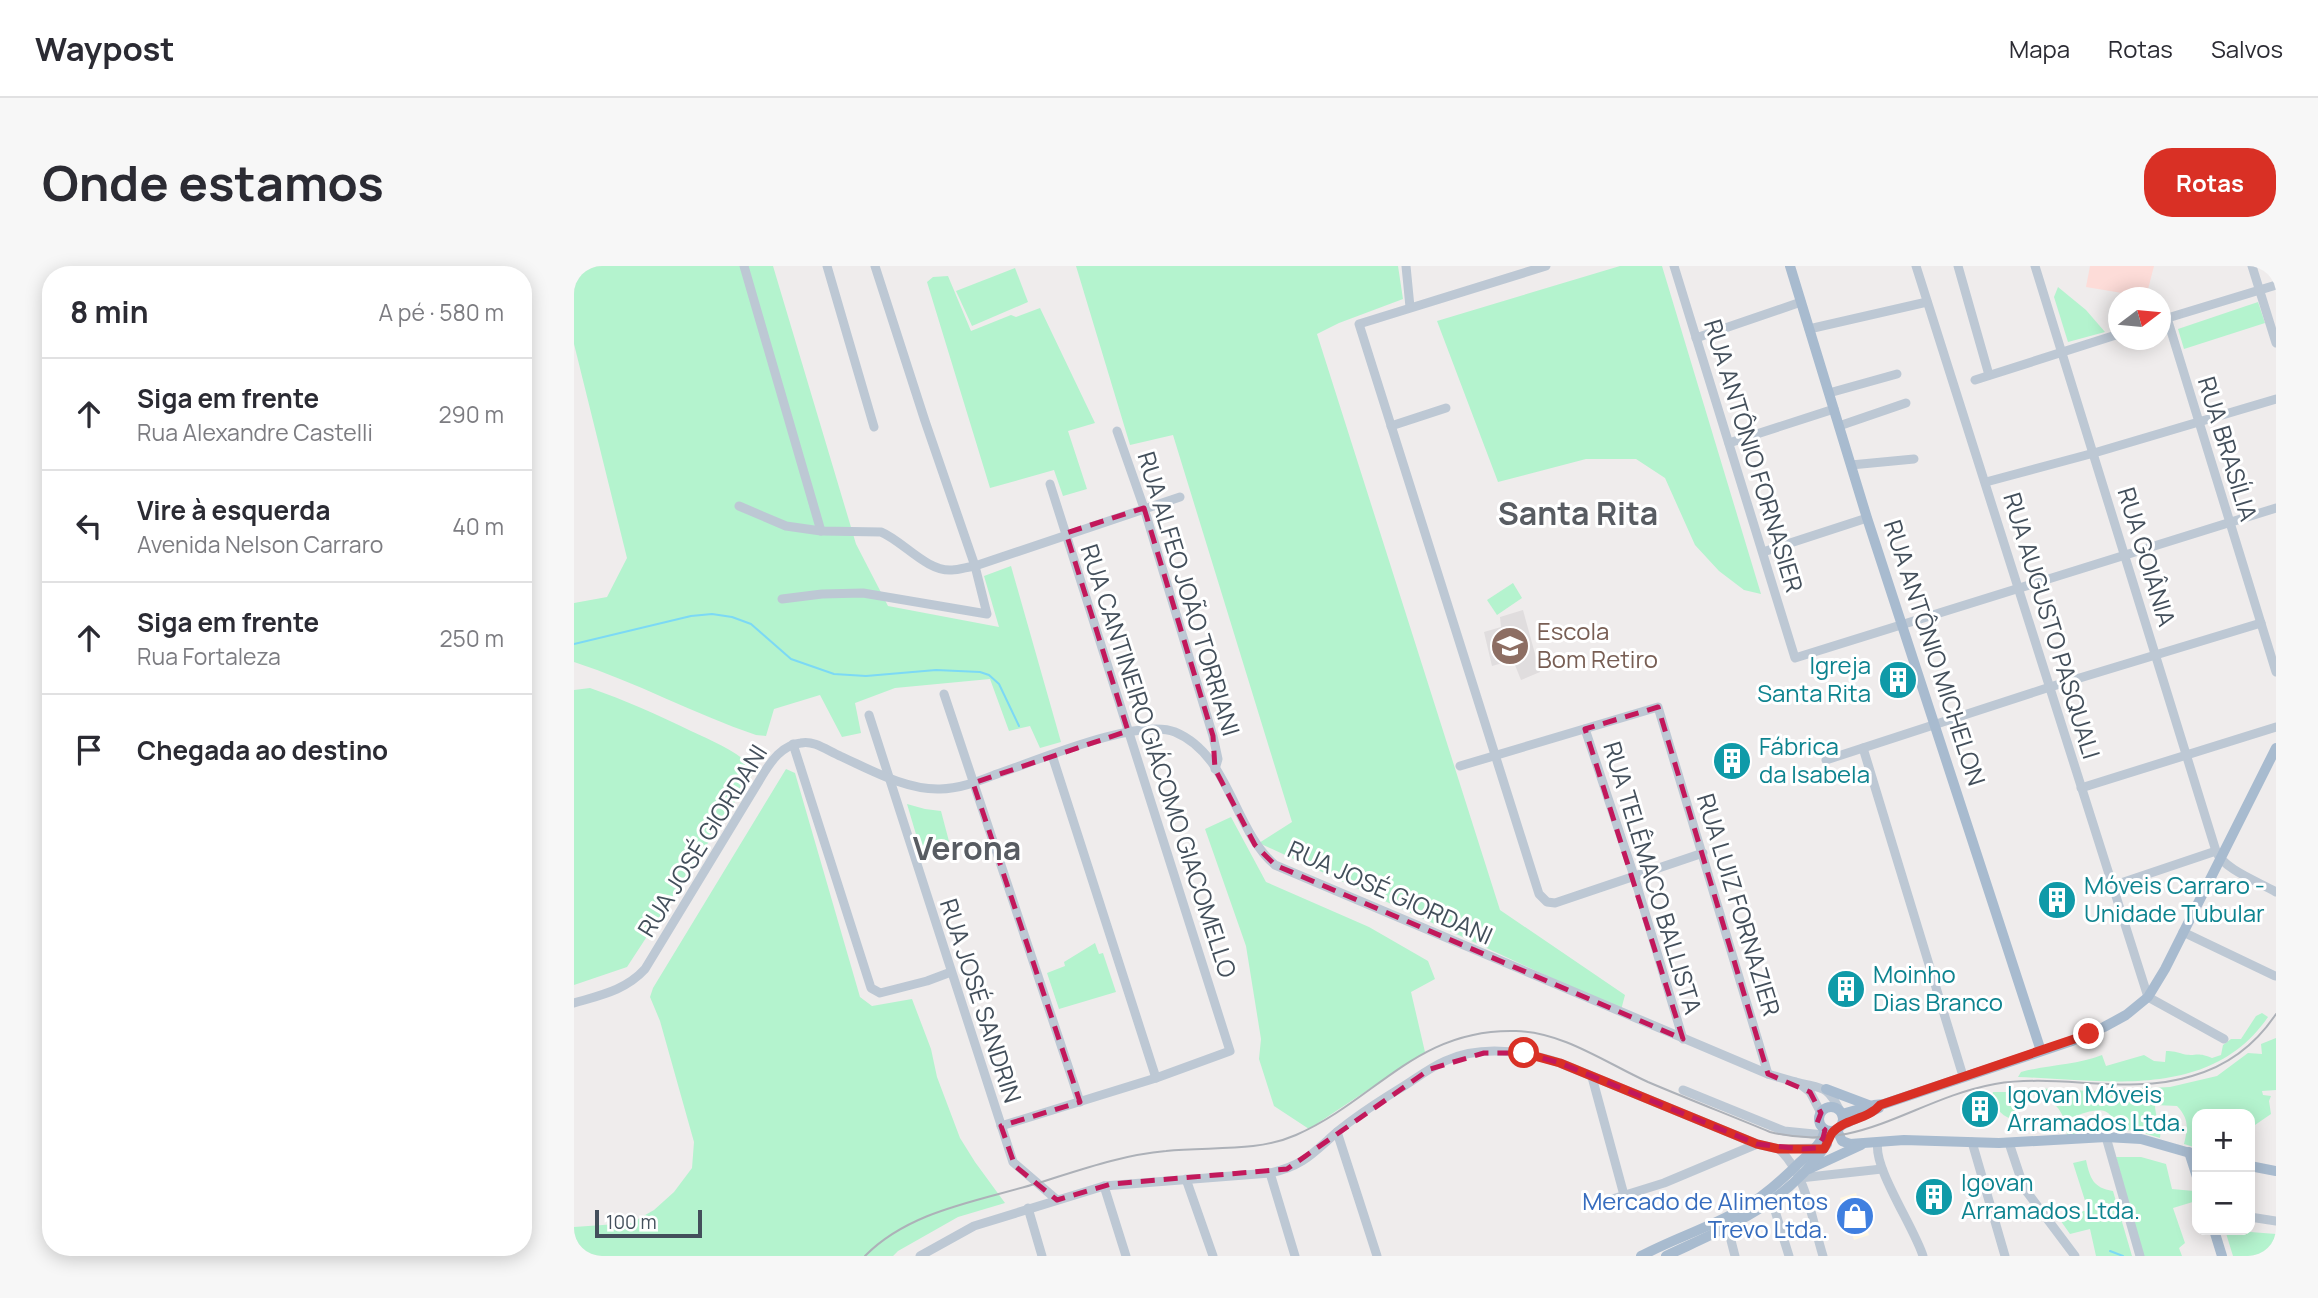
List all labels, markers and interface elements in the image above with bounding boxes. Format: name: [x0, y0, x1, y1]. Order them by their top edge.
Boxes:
text: Waypost: [35, 26, 175, 71]
text: Mapa: [2009, 32, 2070, 65]
text: Rotas: [2108, 32, 2173, 65]
text: Salvos: [2211, 32, 2283, 65]
button: Rotas: [2144, 148, 2276, 217]
text: Onde estamos: [42, 149, 384, 216]
north arrow: [2108, 287, 2171, 350]
text: 8 min: [70, 291, 149, 332]
text: A pé · 580 m: [379, 296, 504, 328]
street label: RUA ANTÔNIO FORNASIER: [1697, 315, 1812, 596]
street label: RUA BRASÍLIA: [2191, 372, 2266, 525]
text: Siga em frente: [137, 380, 319, 416]
icon: ahead: [70, 395, 108, 433]
text: 290 m: [438, 398, 504, 430]
text: Rua Alexandre Castelli: [137, 416, 373, 448]
street label: RUA ALFEO JOÃO TORRIANI: [1130, 447, 1248, 740]
street label: RUA GOIÂNIA: [2111, 483, 2184, 630]
street label: RUA AUGUSTO PASQUALI: [1996, 489, 2109, 763]
district label: Santa Rita: [1498, 491, 1658, 535]
text: Vire à esquerda: [137, 492, 330, 528]
icon: left: [70, 507, 108, 545]
text: 40 m: [452, 510, 504, 542]
street label: RUA ANTÔNIO MICHELON: [1877, 516, 1994, 790]
text: Avenida Nelson Carraro: [137, 528, 383, 560]
street label: RUA CANTINEIRO GIÁCOMO GIACOMELLO: [1074, 540, 1245, 981]
text: Siga em frente: [137, 604, 319, 640]
place label: Escola Bom Retiro: [1537, 614, 1658, 675]
icon: ahead: [70, 619, 108, 657]
text: 250 m: [439, 622, 504, 654]
school or university icon: Escola Bom Retiro: [1489, 625, 1531, 667]
text: Rua Fortaleza: [137, 640, 281, 672]
place label: Igreja Santa Rita: [1757, 648, 1871, 709]
building icon: Igreja Santa Rita: [1877, 659, 1919, 701]
place label: Fábrica da Isabela: [1759, 729, 1870, 790]
icon: arrive: [70, 731, 108, 769]
text: Chegada ao destino: [137, 732, 388, 768]
street label: RUA TELÊMACO BALLISTA: [1596, 737, 1711, 1018]
street label: RUA JOSÉ GIORDANI: [629, 738, 774, 943]
building icon: Fábrica da Isabela: [1711, 740, 1753, 782]
street label: RUA LUIZ FORNAZIER: [1690, 789, 1789, 1020]
district label: Verona: [913, 826, 1021, 870]
street label: RUA JOSÉ GIORDANI: [1283, 832, 1498, 952]
place label: Móveis Carraro - Unidade Tubular: [2084, 868, 2265, 929]
building icon: Móveis Carraro - Unidade Tubular: [2036, 879, 2078, 921]
street label: RUA JOSÉ SANDRIN: [933, 894, 1030, 1107]
place label: Moinho Dias Branco: [1873, 957, 2003, 1018]
building icon: Moinho Dias Branco: [1825, 968, 1867, 1010]
route end: [2073, 1018, 2104, 1049]
route start: [1508, 1037, 1539, 1068]
place label: Igovan Móveis Arramados Ltda.: [2007, 1077, 2186, 1138]
building icon: Igovan Móveis Arramados Ltda.: [1959, 1088, 2001, 1130]
map controls: [2192, 1109, 2255, 1235]
button: +: [2192, 1109, 2255, 1172]
place label: Igovan Arramados Ltda.: [1961, 1165, 2140, 1226]
button: −: [2192, 1172, 2255, 1235]
building icon: Igovan Arramados Ltda.: [1913, 1176, 1955, 1218]
place label: Mercado de Alimentos Trevo Ltda.: [1582, 1184, 1828, 1245]
shop icon: Mercado de Alimentos Trevo Ltda.: [1834, 1195, 1876, 1237]
scale bar: [595, 1207, 702, 1239]
text: 100 m: [606, 1209, 657, 1235]

